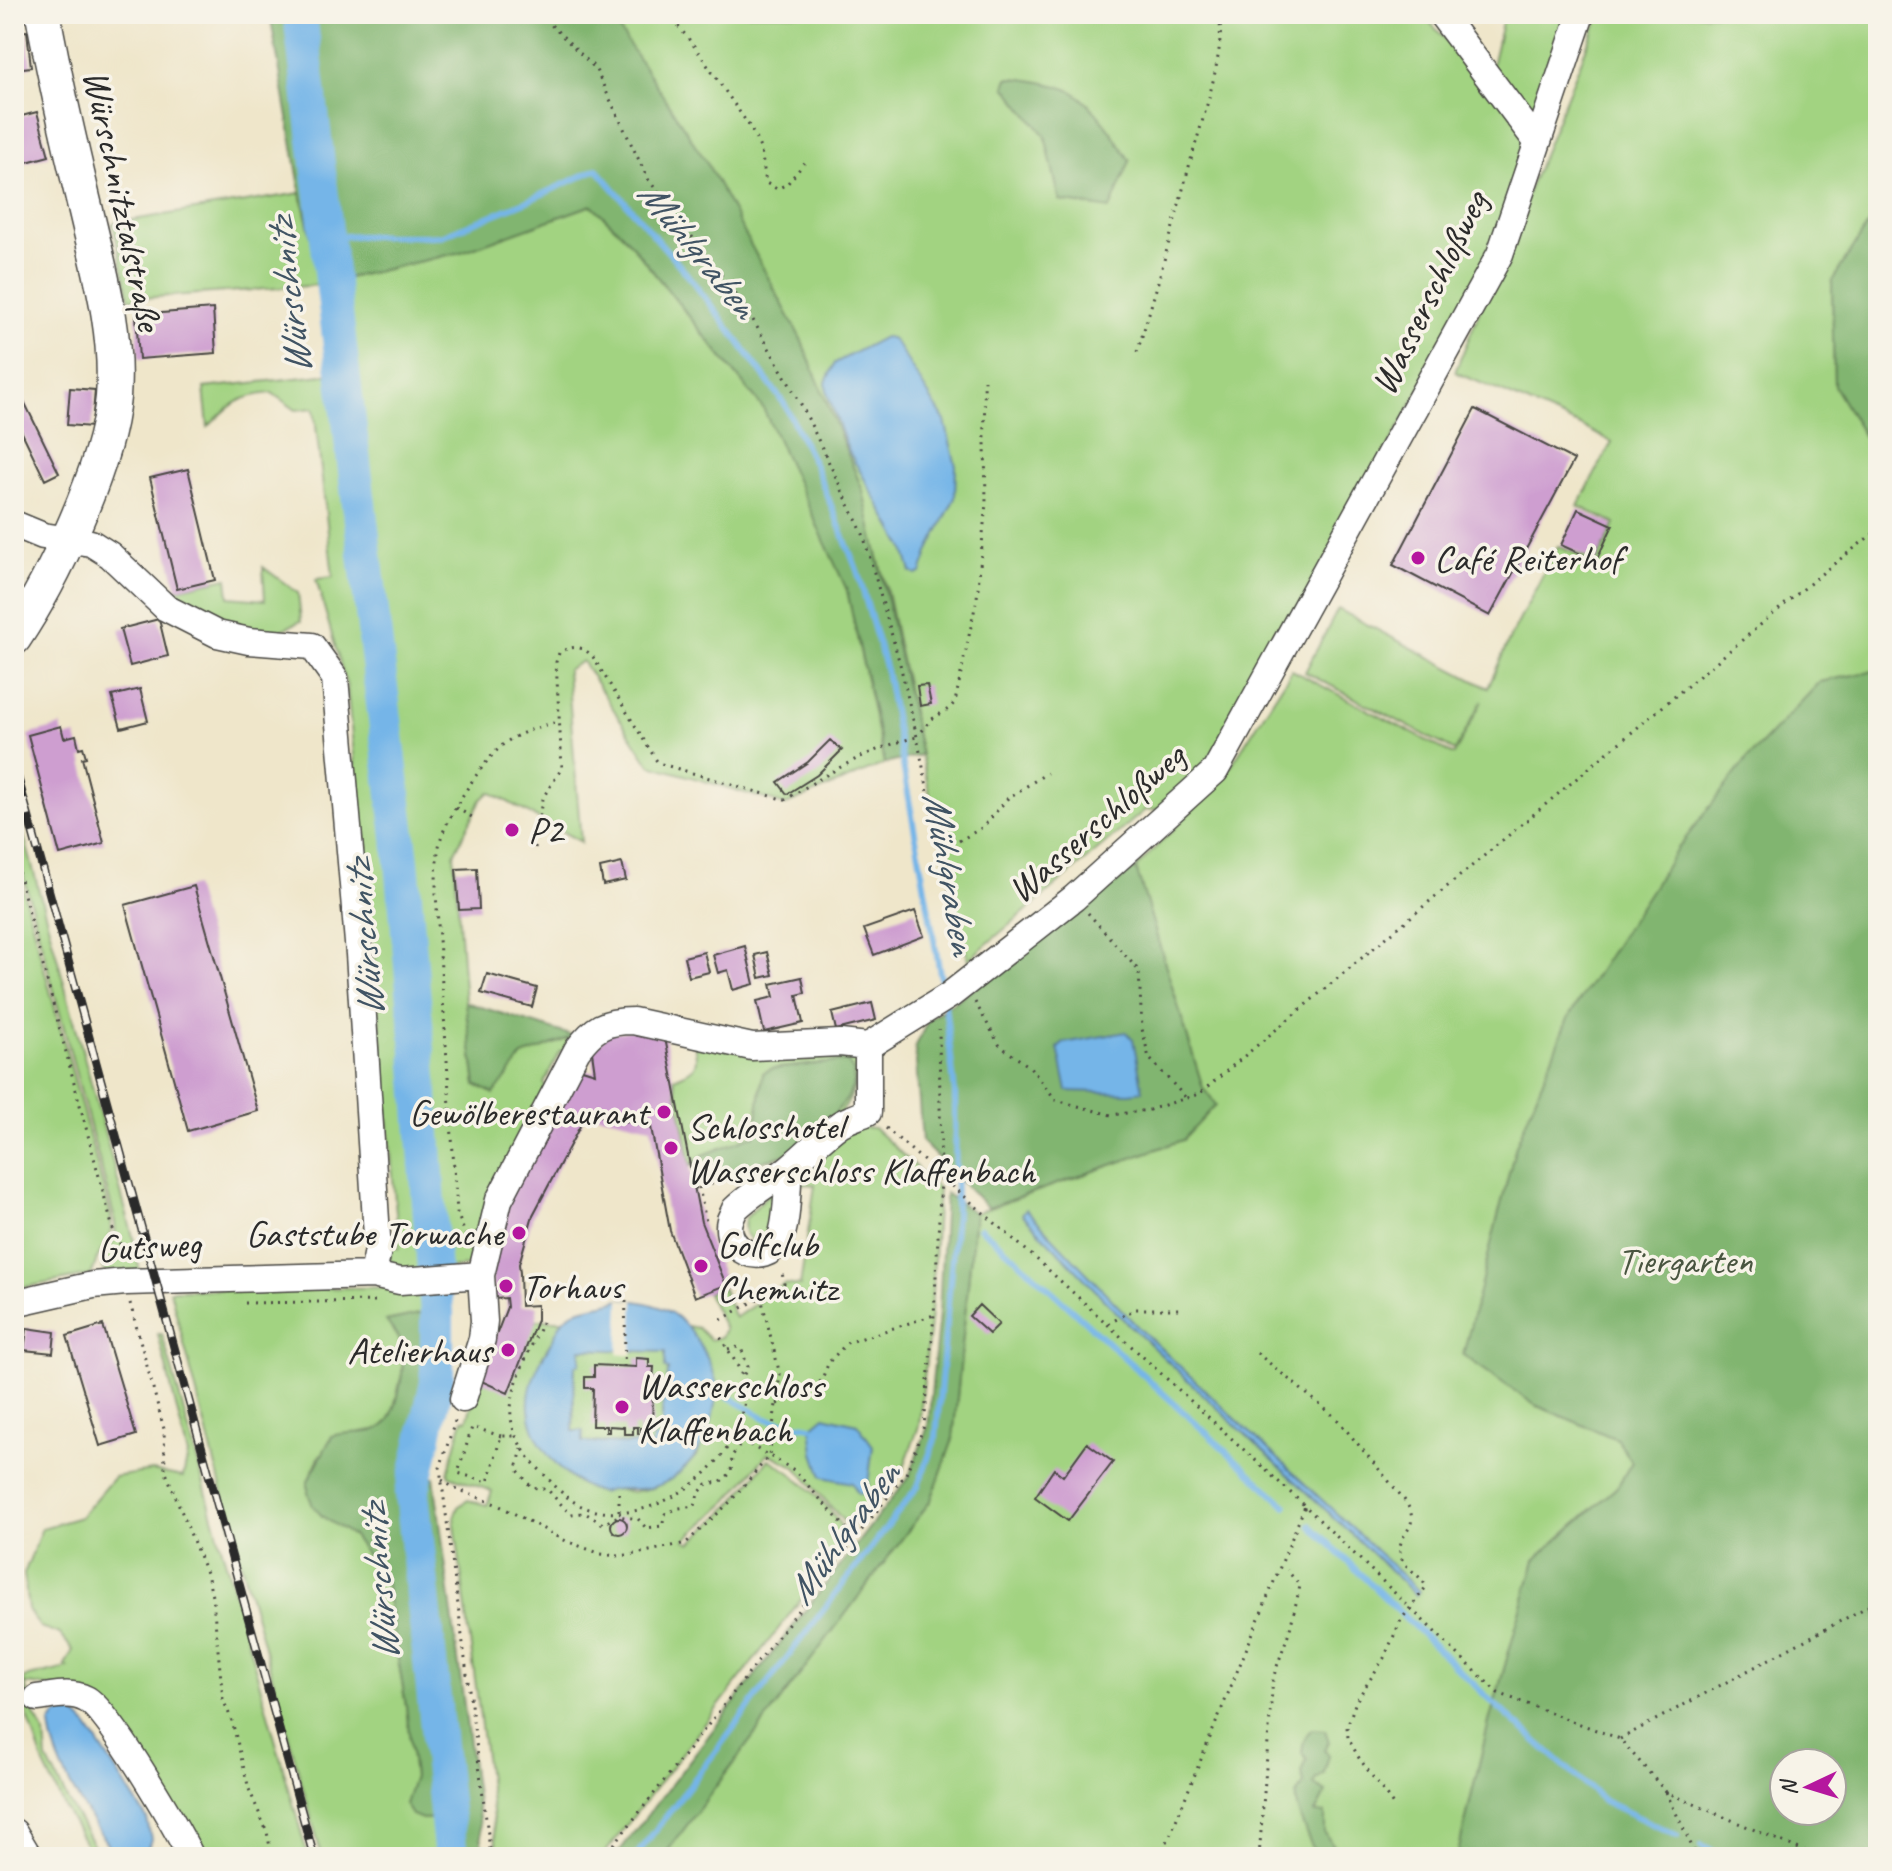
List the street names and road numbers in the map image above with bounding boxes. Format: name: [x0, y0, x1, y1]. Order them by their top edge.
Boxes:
street label: Würschnitztalstraße: [72, 65, 174, 337]
street label: Wasserschloßweg: [1360, 182, 1499, 402]
street label: Wasserschloßweg: [998, 731, 1196, 913]
street label: Gutsweg: [96, 1220, 203, 1272]

